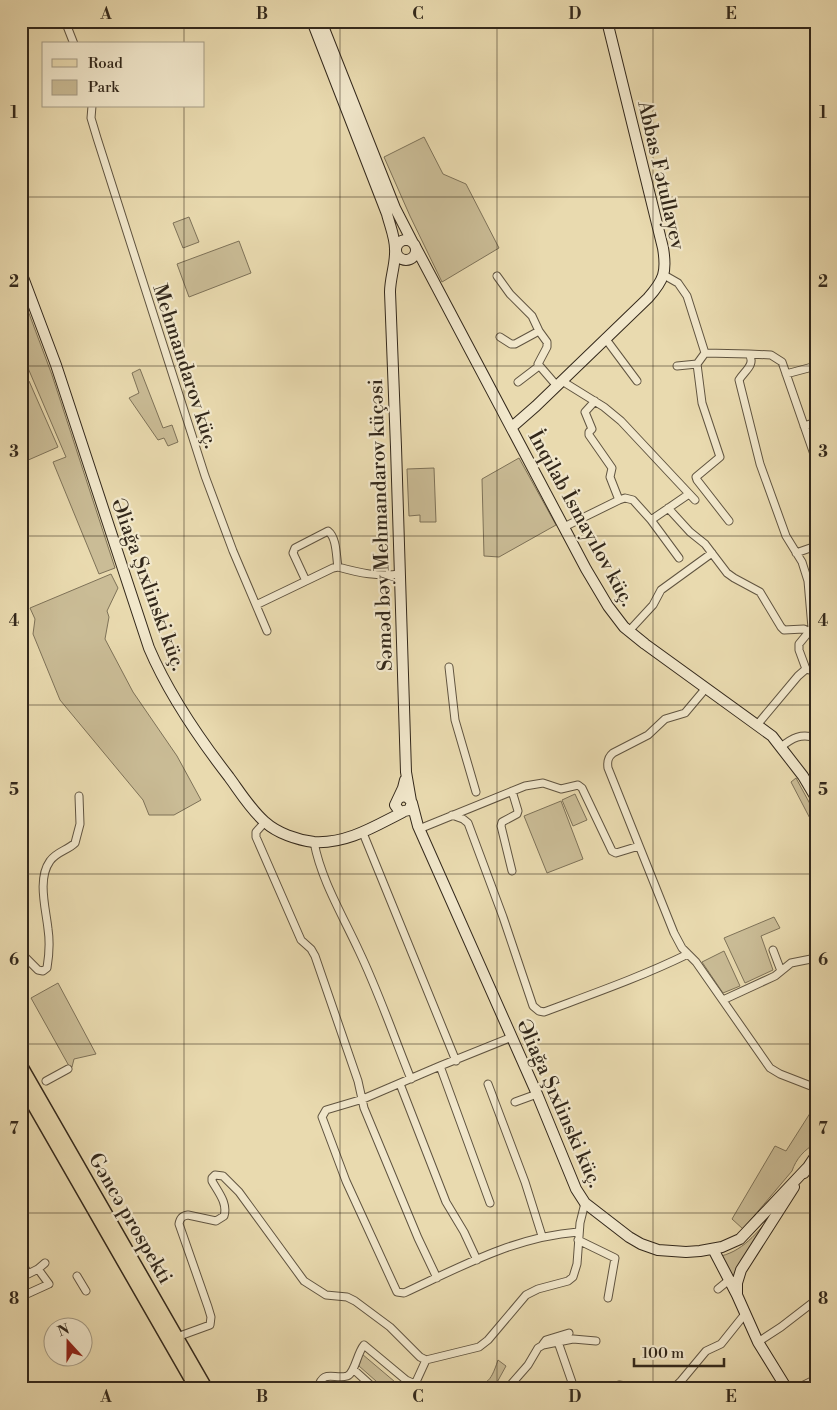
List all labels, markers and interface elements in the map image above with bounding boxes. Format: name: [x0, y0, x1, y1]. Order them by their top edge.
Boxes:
text: A: [99, 4, 112, 24]
text: B: [256, 4, 268, 24]
text: C: [412, 4, 424, 24]
text: D: [569, 4, 582, 24]
text: E: [725, 4, 737, 24]
legend: [42, 42, 205, 108]
text: Road: [88, 54, 123, 73]
text: Park: [88, 78, 120, 97]
street label: Abbas Fətullayev: [631, 97, 690, 253]
text: 1: [10, 103, 18, 123]
text: 1: [819, 103, 827, 123]
text: 2: [9, 272, 19, 292]
text: 2: [818, 272, 828, 292]
street label: Mehmandarov küç.: [146, 281, 223, 452]
street label: Səməd bəy Mehmandarov küçəsi: [364, 378, 399, 671]
street label: İnqilab İsmayılov küç.: [522, 426, 640, 611]
text: 3: [9, 442, 19, 462]
text: 3: [818, 442, 828, 462]
street label: Əliağa Şıxlinski küç.: [105, 495, 190, 674]
text: 4: [9, 611, 20, 631]
text: 4: [818, 611, 829, 631]
text: 5: [9, 780, 19, 800]
text: 5: [818, 780, 828, 800]
text: 6: [9, 950, 19, 970]
text: 6: [818, 950, 828, 970]
street label: Əliağa Şıxlinski küç.: [510, 1015, 607, 1192]
text: 7: [9, 1119, 19, 1139]
text: 7: [818, 1119, 828, 1139]
street label: Gəncə prospekti: [82, 1149, 177, 1289]
text: 8: [9, 1289, 19, 1309]
text: 8: [818, 1289, 828, 1309]
north arrow: [42, 1318, 92, 1368]
text: N: [55, 1320, 72, 1341]
scale bar: [634, 1335, 724, 1367]
text: 100 m: [642, 1344, 684, 1363]
text: A: [99, 1387, 112, 1407]
text: B: [256, 1387, 268, 1407]
text: C: [412, 1387, 424, 1407]
text: D: [569, 1387, 582, 1407]
text: E: [725, 1387, 737, 1407]

